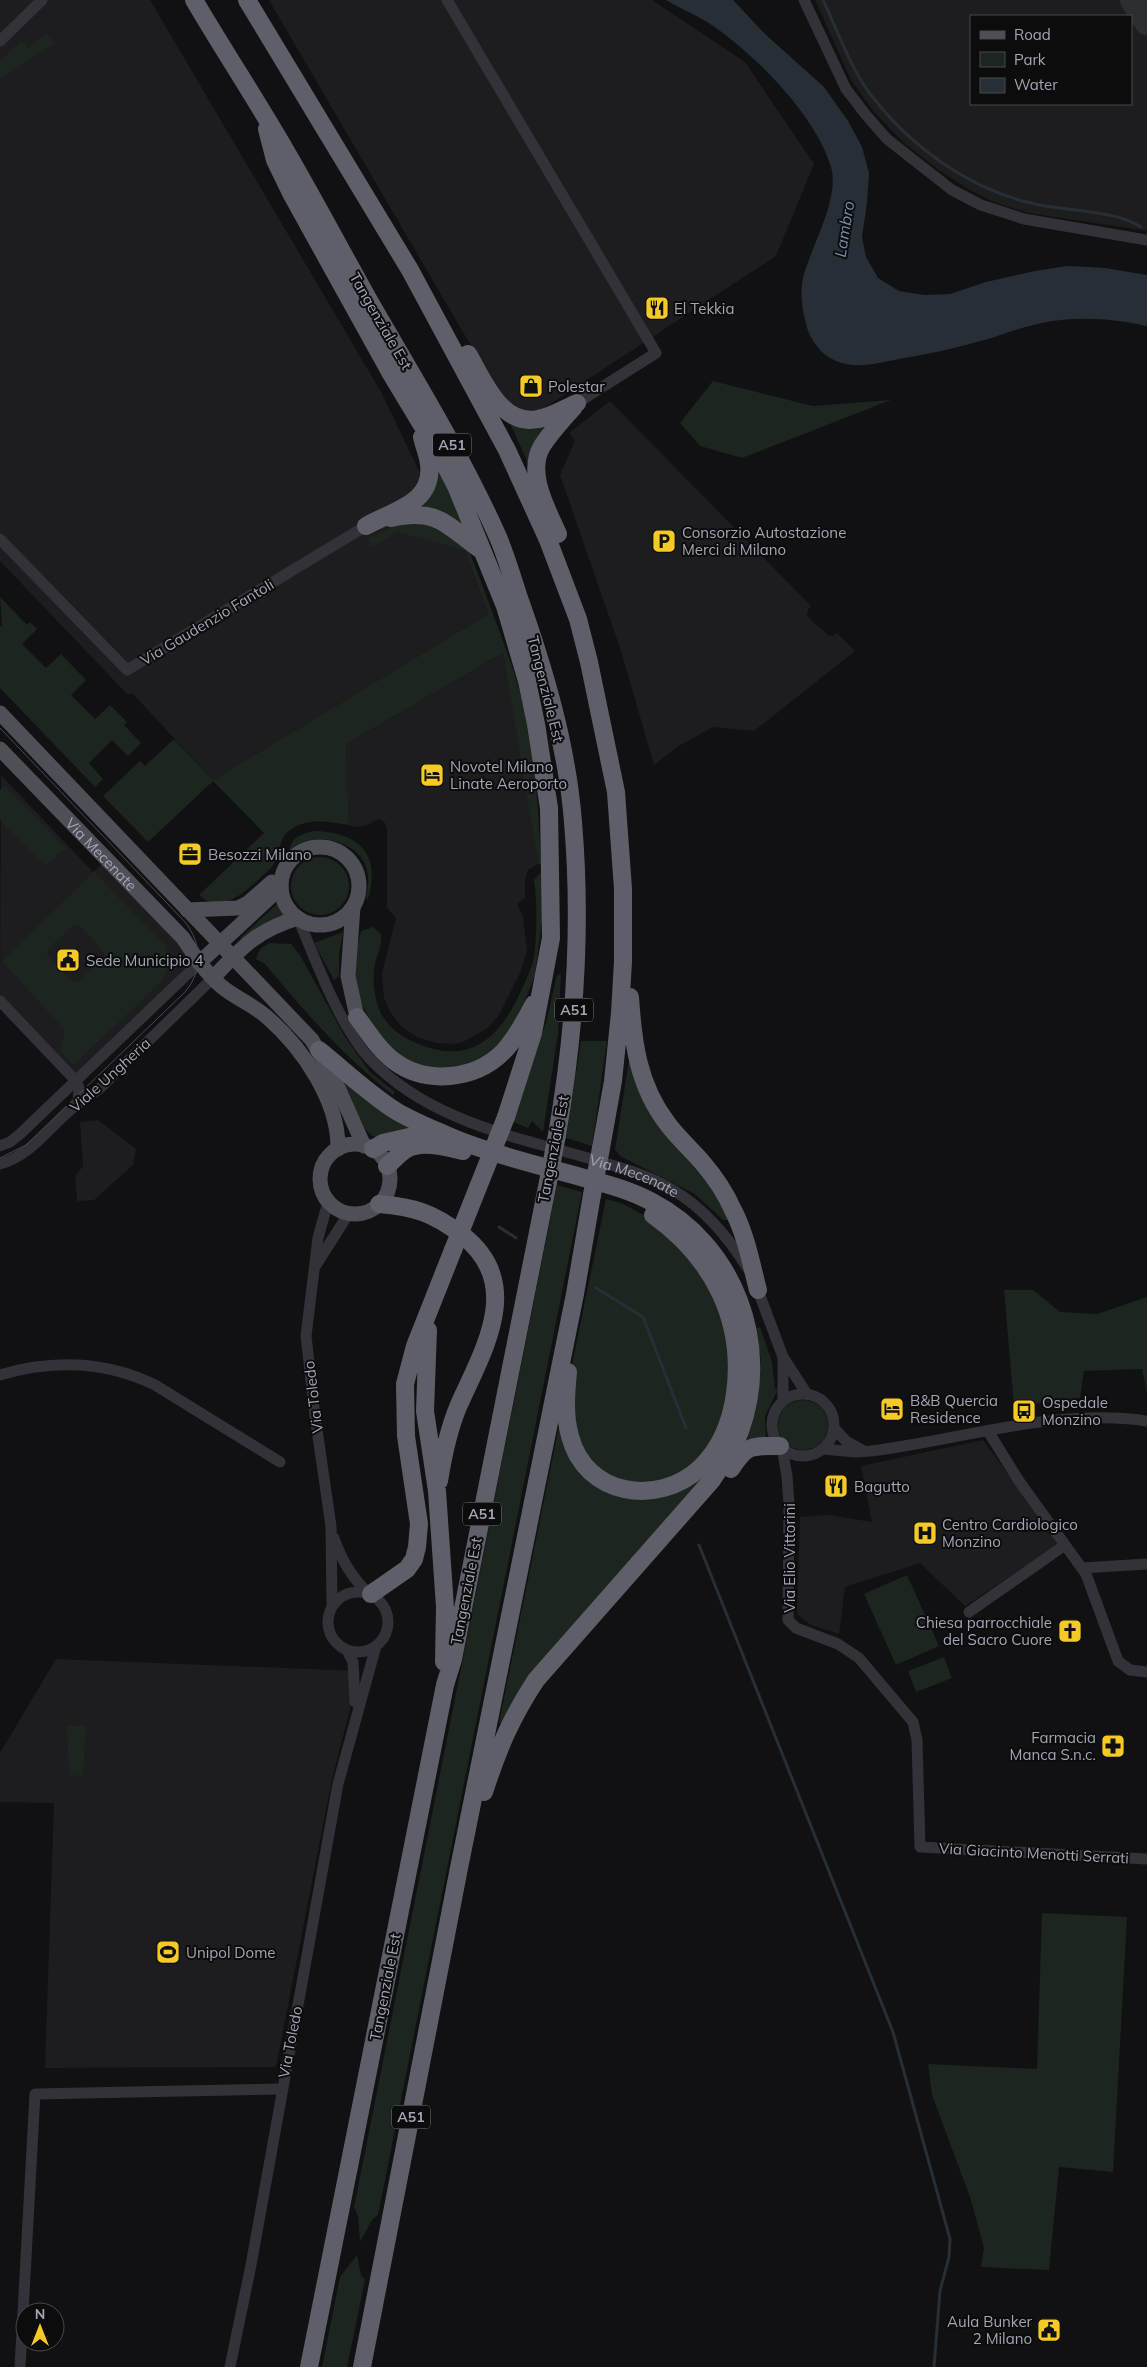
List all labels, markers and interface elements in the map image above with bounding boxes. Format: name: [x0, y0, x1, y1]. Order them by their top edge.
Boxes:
legend: [970, 15, 1132, 105]
text: Road: [1014, 25, 1051, 44]
text: Park: [1014, 50, 1046, 69]
text: Water: [1014, 75, 1058, 94]
water label: Lambro: [830, 199, 858, 259]
street label: Tangenziale Est: [346, 269, 416, 373]
restaurant icon: El Tekkia: [644, 295, 670, 321]
place label: El Tekkia: [674, 299, 734, 318]
shop icon: Polestar: [518, 373, 544, 399]
place label: Polestar: [548, 377, 605, 396]
road number: A51: [433, 434, 471, 456]
place label: Consorzio Autostazione Merci di Milano: [682, 523, 846, 559]
parking icon: Consorzio Autostazione Merci di Milano: [651, 528, 677, 554]
street label: Via Gaudenzio Fantoli: [137, 575, 277, 669]
street label: Tangenziale Est: [524, 634, 568, 744]
place label: Novotel Milano Linate Aeroporto: [450, 757, 567, 793]
hotel icon: Novotel Milano Linate Aeroporto: [419, 762, 445, 788]
street label: Via Mecenate: [62, 813, 141, 895]
office icon: Besozzi Milano: [177, 841, 203, 867]
place label: Besozzi Milano: [208, 845, 312, 864]
public building icon: Sede Municipio 4: [55, 947, 81, 973]
place label: Sede Municipio 4: [86, 951, 204, 970]
road number: A51: [555, 998, 593, 1022]
street label: Viale Ungheria: [66, 1034, 154, 1116]
street label: Tangenziale Est: [533, 1094, 573, 1204]
street label: Via Mecenate: [587, 1149, 683, 1201]
street label: Via Toledo: [299, 1360, 327, 1434]
place label: B&B Quercia Residence: [910, 1391, 998, 1427]
place label: Ospedale Monzino: [1042, 1393, 1108, 1429]
hotel icon: B&B Quercia Residence: [879, 1396, 905, 1422]
bus stop icon: Ospedale Monzino: [1011, 1398, 1037, 1424]
restaurant icon: Bagutto: [823, 1473, 849, 1499]
place label: Bagutto: [854, 1477, 910, 1496]
road number: A51: [463, 1502, 501, 1526]
street label: Via Elio Vittorini: [780, 1503, 799, 1613]
place label: Centro Cardiologico Monzino: [942, 1515, 1078, 1551]
hospital icon: Centro Cardiologico Monzino: [912, 1520, 938, 1546]
street label: Tangenziale Est: [446, 1536, 486, 1646]
place label: Chiesa parrocchiale del Sacro Cuore: [916, 1613, 1052, 1649]
church icon: Chiesa parrocchiale del Sacro Cuore: [1057, 1618, 1083, 1644]
place label: Farmacia Manca S.n.c.: [1010, 1728, 1096, 1764]
pharmacy icon: Farmacia Manca S.n.c.: [1100, 1733, 1126, 1759]
street label: Via Giacinto Menotti Serrati: [939, 1839, 1129, 1867]
street label: Tangenziale Est: [365, 1932, 405, 2042]
sports icon: Unipol Dome: [155, 1939, 181, 1965]
place label: Unipol Dome: [186, 1943, 275, 1962]
street label: Via Toledo: [274, 2004, 306, 2080]
road number: A51: [392, 2106, 430, 2128]
north arrow: [15, 2302, 65, 2352]
text: N: [35, 2305, 45, 2323]
place label: Aula Bunker 2 Milano: [947, 2312, 1033, 2348]
public building icon: Aula Bunker 2 Milano: [1036, 2317, 1062, 2343]

